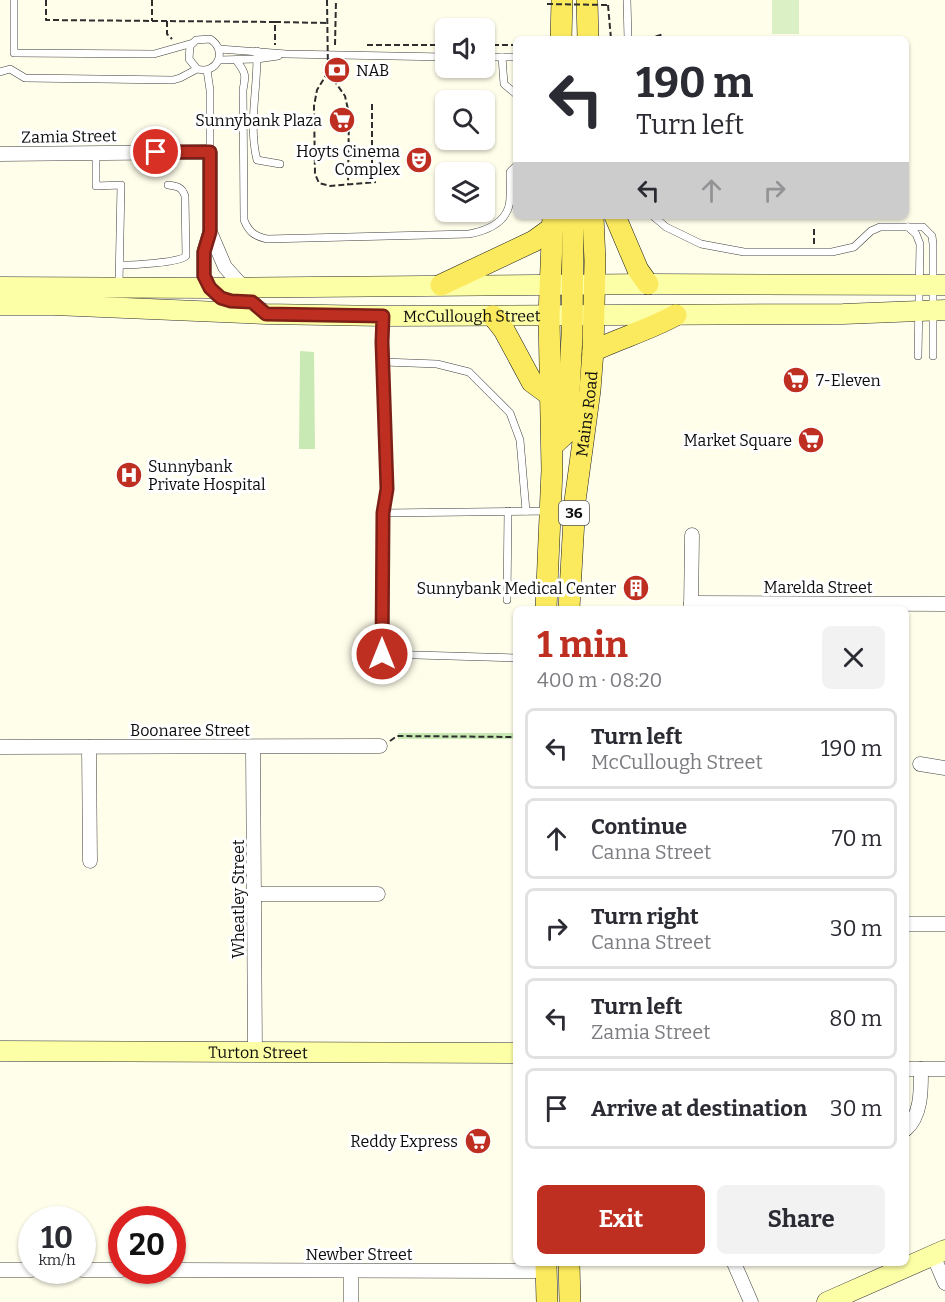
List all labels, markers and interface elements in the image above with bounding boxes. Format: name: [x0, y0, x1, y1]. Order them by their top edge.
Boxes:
map controls: [435, 18, 495, 222]
button: sound: [435, 18, 495, 78]
bank icon: NAB: [322, 55, 352, 85]
text: 190 m: [636, 58, 753, 108]
icon: left: [537, 60, 615, 138]
place label: NAB: [356, 61, 389, 80]
button: search: [435, 90, 495, 150]
supermarket icon: Sunnybank Plaza: [327, 105, 357, 135]
text: Turn left: [636, 109, 744, 141]
place label: Sunnybank Plaza: [195, 111, 322, 130]
street label: Zamia Street: [21, 126, 117, 147]
pin: [130, 126, 181, 177]
icon: arrive: [139, 135, 172, 168]
place label: Hoyts Cinema Complex: [296, 142, 400, 179]
theatre icon: Hoyts Cinema Complex: [404, 145, 434, 175]
button: layers: [435, 162, 495, 222]
icon: left: [632, 174, 665, 207]
icon: ahead: [695, 174, 728, 207]
icon: right: [758, 174, 791, 207]
street label: McCullough Street: [403, 306, 541, 326]
supermarket icon: 7-Eleven: [781, 365, 811, 395]
street label: Mains Road: [572, 370, 601, 458]
place label: 7-Eleven: [816, 371, 881, 390]
supermarket icon: Market Square: [796, 425, 826, 455]
place label: Market Square: [683, 431, 792, 450]
place label: Sunnybank Private Hospital: [148, 457, 266, 494]
hospital icon: Sunnybank Private Hospital: [114, 460, 144, 490]
road number: 36: [559, 501, 589, 525]
building icon: Sunnybank Medical Center: [621, 573, 651, 603]
street label: Marelda Street: [763, 578, 873, 597]
place label: Sunnybank Medical Center: [417, 579, 616, 598]
position arrow: [350, 622, 414, 686]
text: 1 min: [537, 623, 628, 667]
button: close: [822, 626, 885, 689]
text: 400 m · 08:20: [537, 668, 662, 692]
street label: Boonaree Street: [130, 721, 250, 740]
text: Turn left: [591, 723, 683, 750]
icon: left: [540, 732, 573, 765]
text: 190 m: [821, 735, 882, 762]
text: McCullough Street: [591, 750, 763, 774]
text: Continue: [591, 813, 687, 840]
icon: ahead: [540, 822, 573, 855]
text: 70 m: [832, 825, 882, 852]
street label: Wheatley Street: [229, 839, 248, 959]
text: Canna Street: [591, 840, 711, 864]
text: Turn right: [591, 903, 699, 930]
icon: right: [540, 912, 573, 945]
text: 30 m: [830, 915, 882, 942]
text: Canna Street: [591, 930, 711, 954]
text: Turn left: [591, 993, 683, 1020]
icon: left: [540, 1002, 573, 1035]
text: 80 m: [829, 1005, 882, 1032]
text: Zamia Street: [591, 1020, 710, 1044]
street label: Turton Street: [208, 1043, 308, 1062]
icon: arrive: [540, 1092, 573, 1125]
text: Arrive at destination: [591, 1095, 807, 1122]
text: 30 m: [830, 1095, 882, 1122]
supermarket icon: Reddy Express: [463, 1126, 493, 1156]
place label: Reddy Express: [350, 1132, 458, 1151]
button: Exit: [537, 1185, 705, 1254]
button: Share: [717, 1185, 885, 1254]
speed limit sign: 20: [108, 1206, 186, 1284]
text: 10: [41, 1220, 73, 1256]
street label: Newber Street: [306, 1245, 413, 1264]
text: km/h: [38, 1251, 76, 1269]

